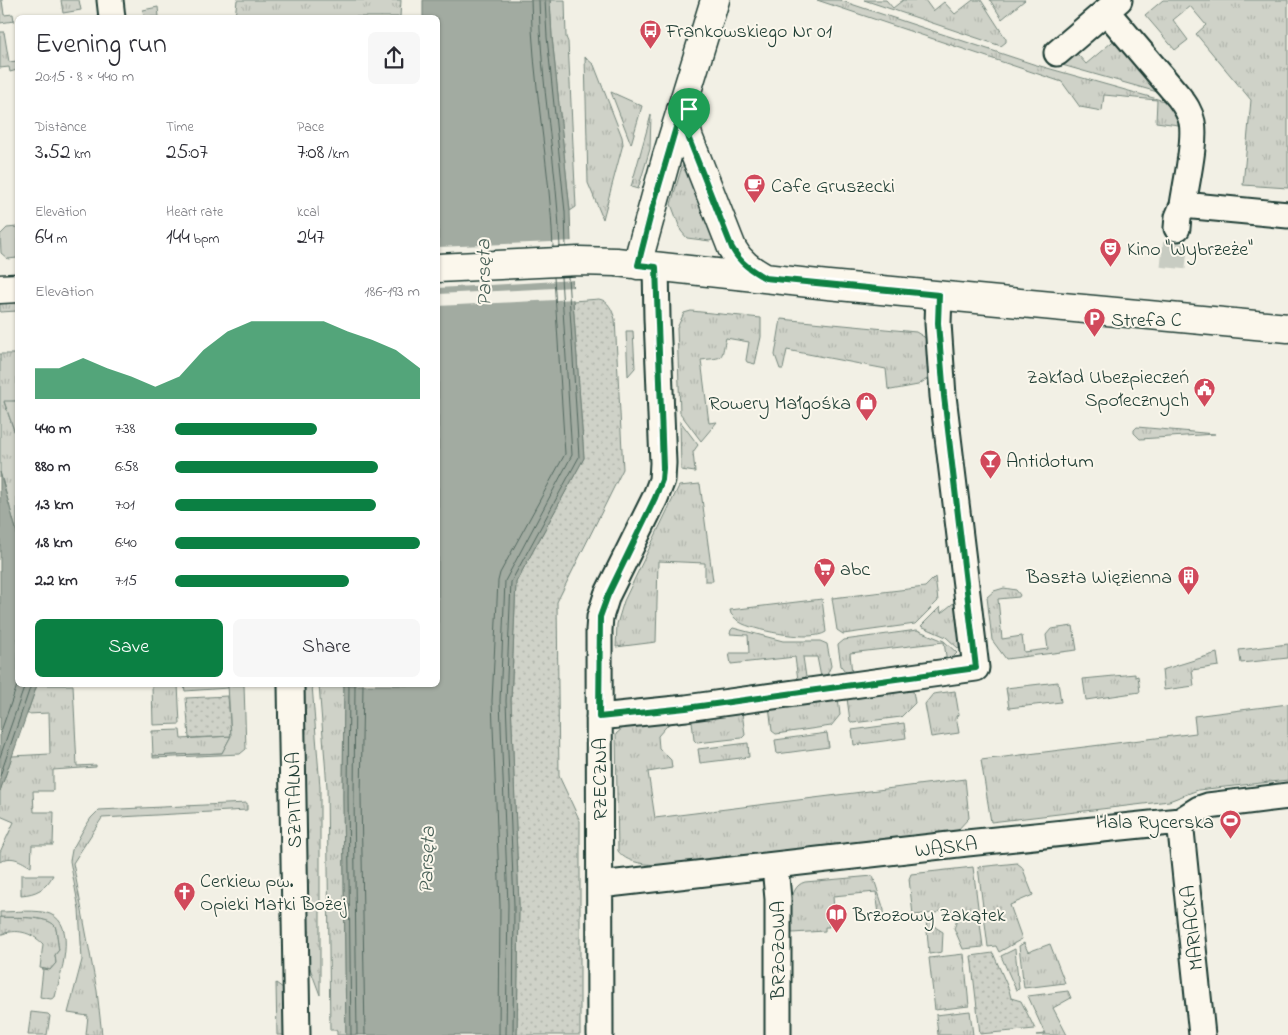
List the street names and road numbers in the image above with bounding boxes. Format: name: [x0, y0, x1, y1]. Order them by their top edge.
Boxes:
street label: RZECZNA: [587, 738, 616, 820]
street label: SZPITALNA: [280, 752, 311, 848]
street label: WĄSKA: [913, 830, 979, 867]
street label: MARIACKA: [1175, 884, 1212, 972]
street label: BRZOZOWA: [765, 901, 794, 1000]

